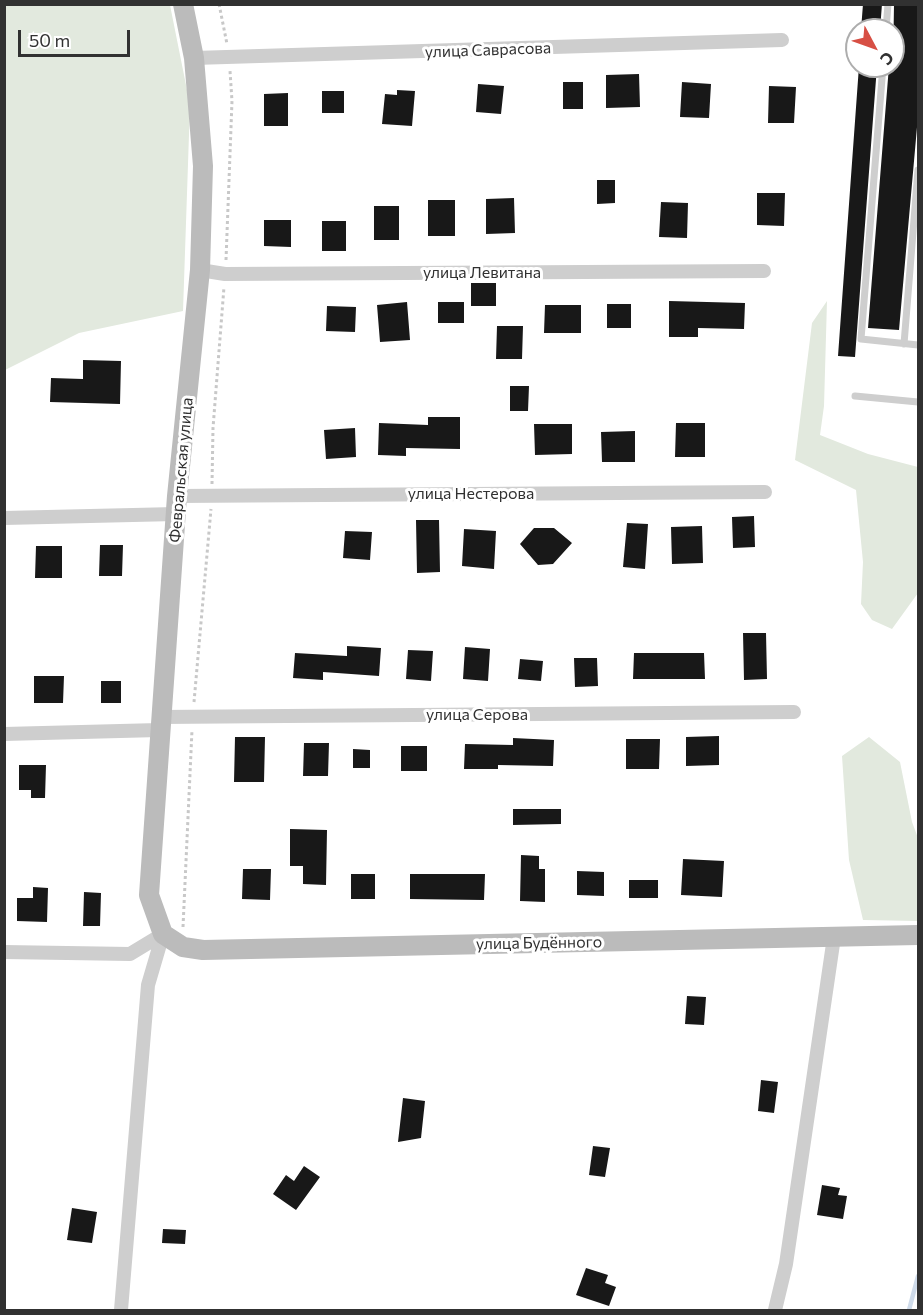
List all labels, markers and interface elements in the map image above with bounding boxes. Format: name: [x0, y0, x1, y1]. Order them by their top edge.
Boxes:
scale bar: [21, 18, 134, 56]
north arrow: [845, 18, 905, 78]
text: 50 m: [29, 29, 70, 51]
street label: улица Саврасова: [424, 38, 552, 62]
text: С: [877, 48, 898, 69]
street label: улица Левитана: [423, 263, 541, 283]
street label: Февральская улица: [165, 397, 197, 543]
street label: улица Нестерова: [408, 484, 534, 504]
street label: улица Серова: [426, 705, 528, 725]
street label: улица Будённого: [476, 932, 602, 954]

